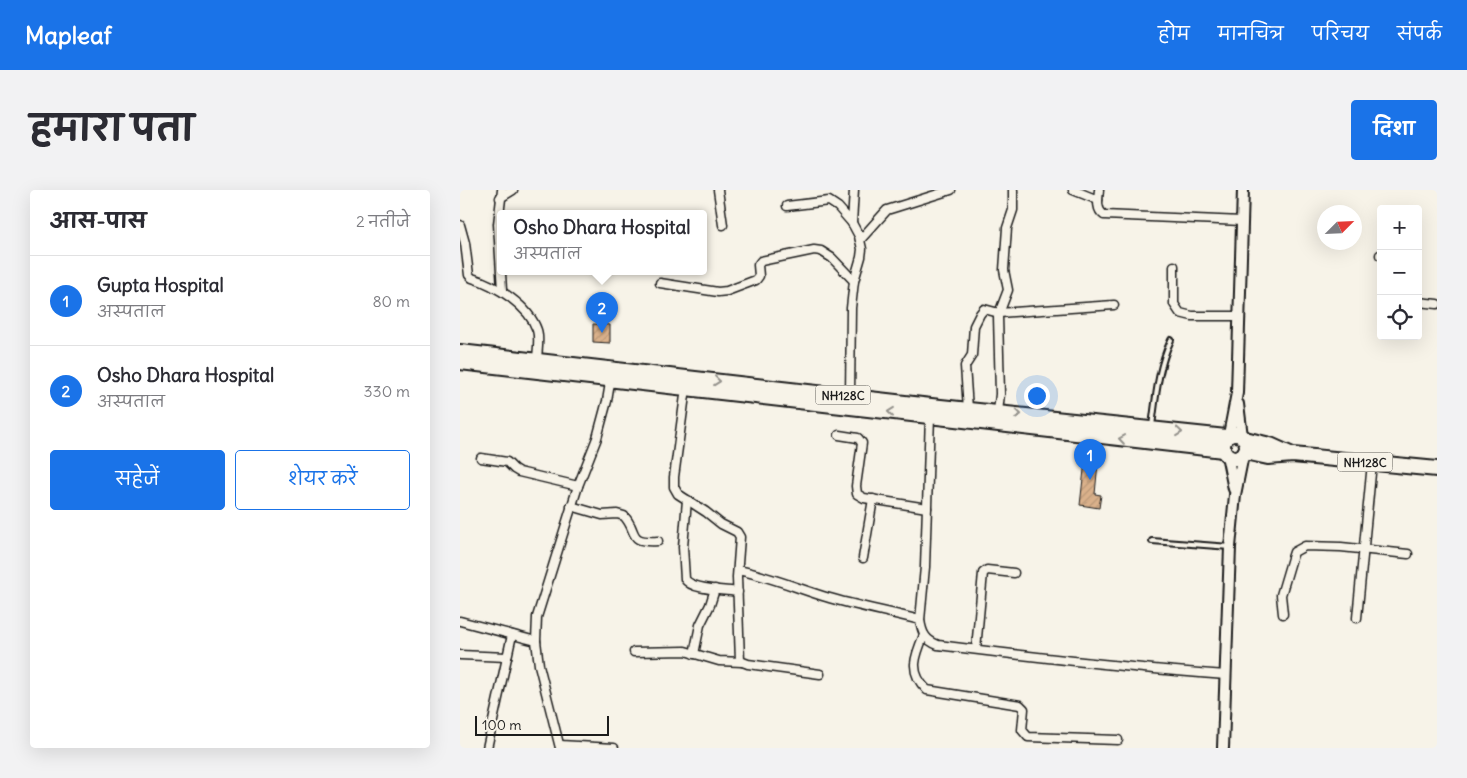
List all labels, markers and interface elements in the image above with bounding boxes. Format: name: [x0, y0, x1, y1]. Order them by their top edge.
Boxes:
text: Mapleaf: [25, 20, 112, 50]
text: होम: [1158, 22, 1190, 45]
text: मानचित्र: [1218, 22, 1284, 45]
text: परिचय: [1312, 22, 1369, 45]
text: संपर्क: [1397, 22, 1442, 45]
button: दिशा: [1351, 100, 1437, 160]
text: हमारा पता: [30, 105, 194, 149]
north arrow: [1317, 205, 1362, 250]
map controls: [1377, 205, 1422, 340]
button: +: [1377, 205, 1422, 250]
text: आस-पास: [50, 207, 147, 234]
popup: [497, 210, 707, 275]
text: 2 नतीजे: [356, 211, 410, 231]
text: Osho Dhara Hospital: [513, 215, 691, 239]
text: अस्पताल: [513, 243, 581, 263]
button: −: [1377, 250, 1422, 295]
text: Gupta Hospital: [97, 273, 224, 297]
text: 1: [63, 291, 69, 311]
text: 80 m: [372, 291, 410, 311]
pin: 2: [586, 292, 618, 333]
button: locate: [1377, 295, 1422, 340]
text: अस्पताल: [97, 301, 165, 321]
text: Osho Dhara Hospital: [97, 363, 274, 387]
one-way arrow: [713, 375, 721, 386]
text: 2: [62, 381, 70, 401]
text: 330 m: [363, 381, 410, 401]
your location: [1024, 383, 1050, 409]
road number: NH128C: [816, 386, 870, 404]
text: अस्पताल: [97, 391, 165, 411]
one-way arrow: [887, 406, 895, 417]
one-way arrow: [1014, 408, 1022, 419]
one-way arrow: [1176, 427, 1184, 438]
one-way arrow: [1118, 434, 1126, 445]
pin: 1: [1074, 439, 1106, 480]
button: सहेजें: [50, 450, 225, 510]
button: शेयर करें: [235, 450, 410, 510]
road number: NH128C: [1338, 452, 1392, 472]
scale bar: [475, 713, 609, 736]
text: 100 m: [482, 716, 522, 734]

